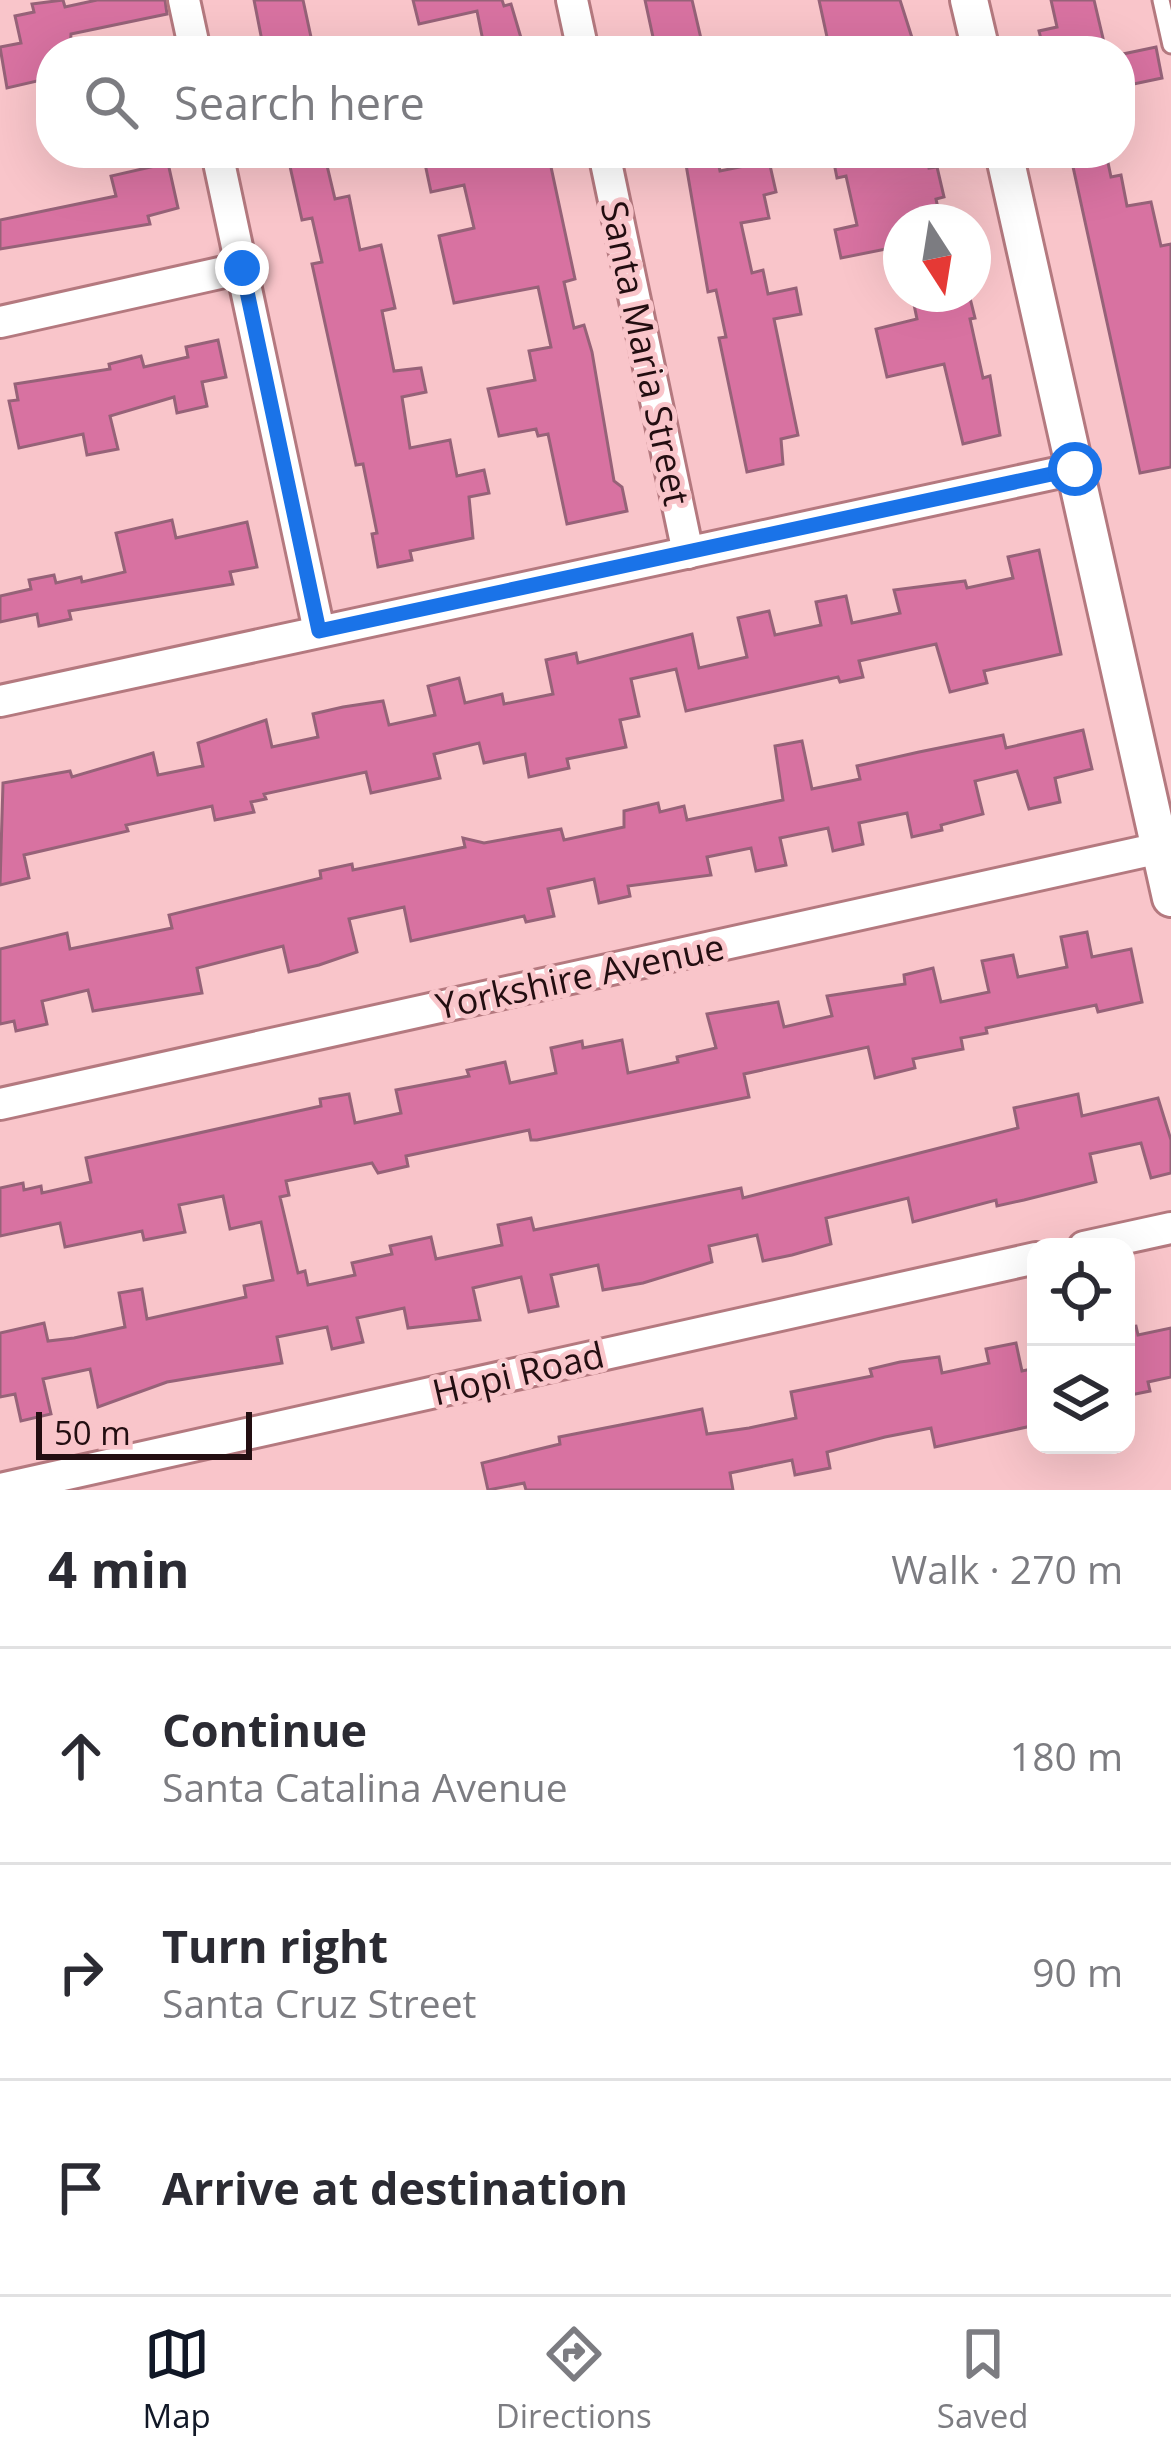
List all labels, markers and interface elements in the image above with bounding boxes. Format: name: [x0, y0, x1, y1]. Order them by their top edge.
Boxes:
search box: [36, 36, 1135, 168]
icon: search: [78, 69, 144, 135]
text: Search here: [174, 72, 425, 133]
street label: Santa Maria Street: [590, 196, 702, 510]
north arrow: [883, 204, 991, 312]
route end: [215, 241, 269, 295]
route start: [1048, 442, 1102, 496]
street label: Yorkshire Avenue: [431, 922, 729, 1030]
map controls: [1027, 1238, 1135, 1454]
button: locate: [1027, 1238, 1135, 1346]
street label: Hopi Road: [427, 1329, 609, 1417]
button: layers: [1027, 1346, 1135, 1454]
scale bar: [36, 1406, 252, 1459]
text: 50 m: [54, 1410, 131, 1455]
text: 4 min: [48, 1533, 190, 1603]
text: Walk · 270 m: [891, 1542, 1123, 1595]
text: Continue: [162, 1699, 367, 1760]
icon: ahead: [48, 1723, 114, 1789]
text: 180 m: [1010, 1729, 1123, 1782]
text: Santa Catalina Avenue: [162, 1760, 568, 1813]
text: Turn right: [162, 1915, 388, 1976]
icon: right: [48, 1939, 114, 2005]
text: 90 m: [1032, 1945, 1123, 1998]
text: Santa Cruz Street: [162, 1976, 476, 2029]
icon: arrive: [48, 2155, 114, 2221]
text: Arrive at destination: [162, 2157, 628, 2218]
tab: Map: [143, 2321, 211, 2438]
tab: Directions: [496, 2321, 652, 2438]
tab: Saved: [937, 2321, 1028, 2438]

